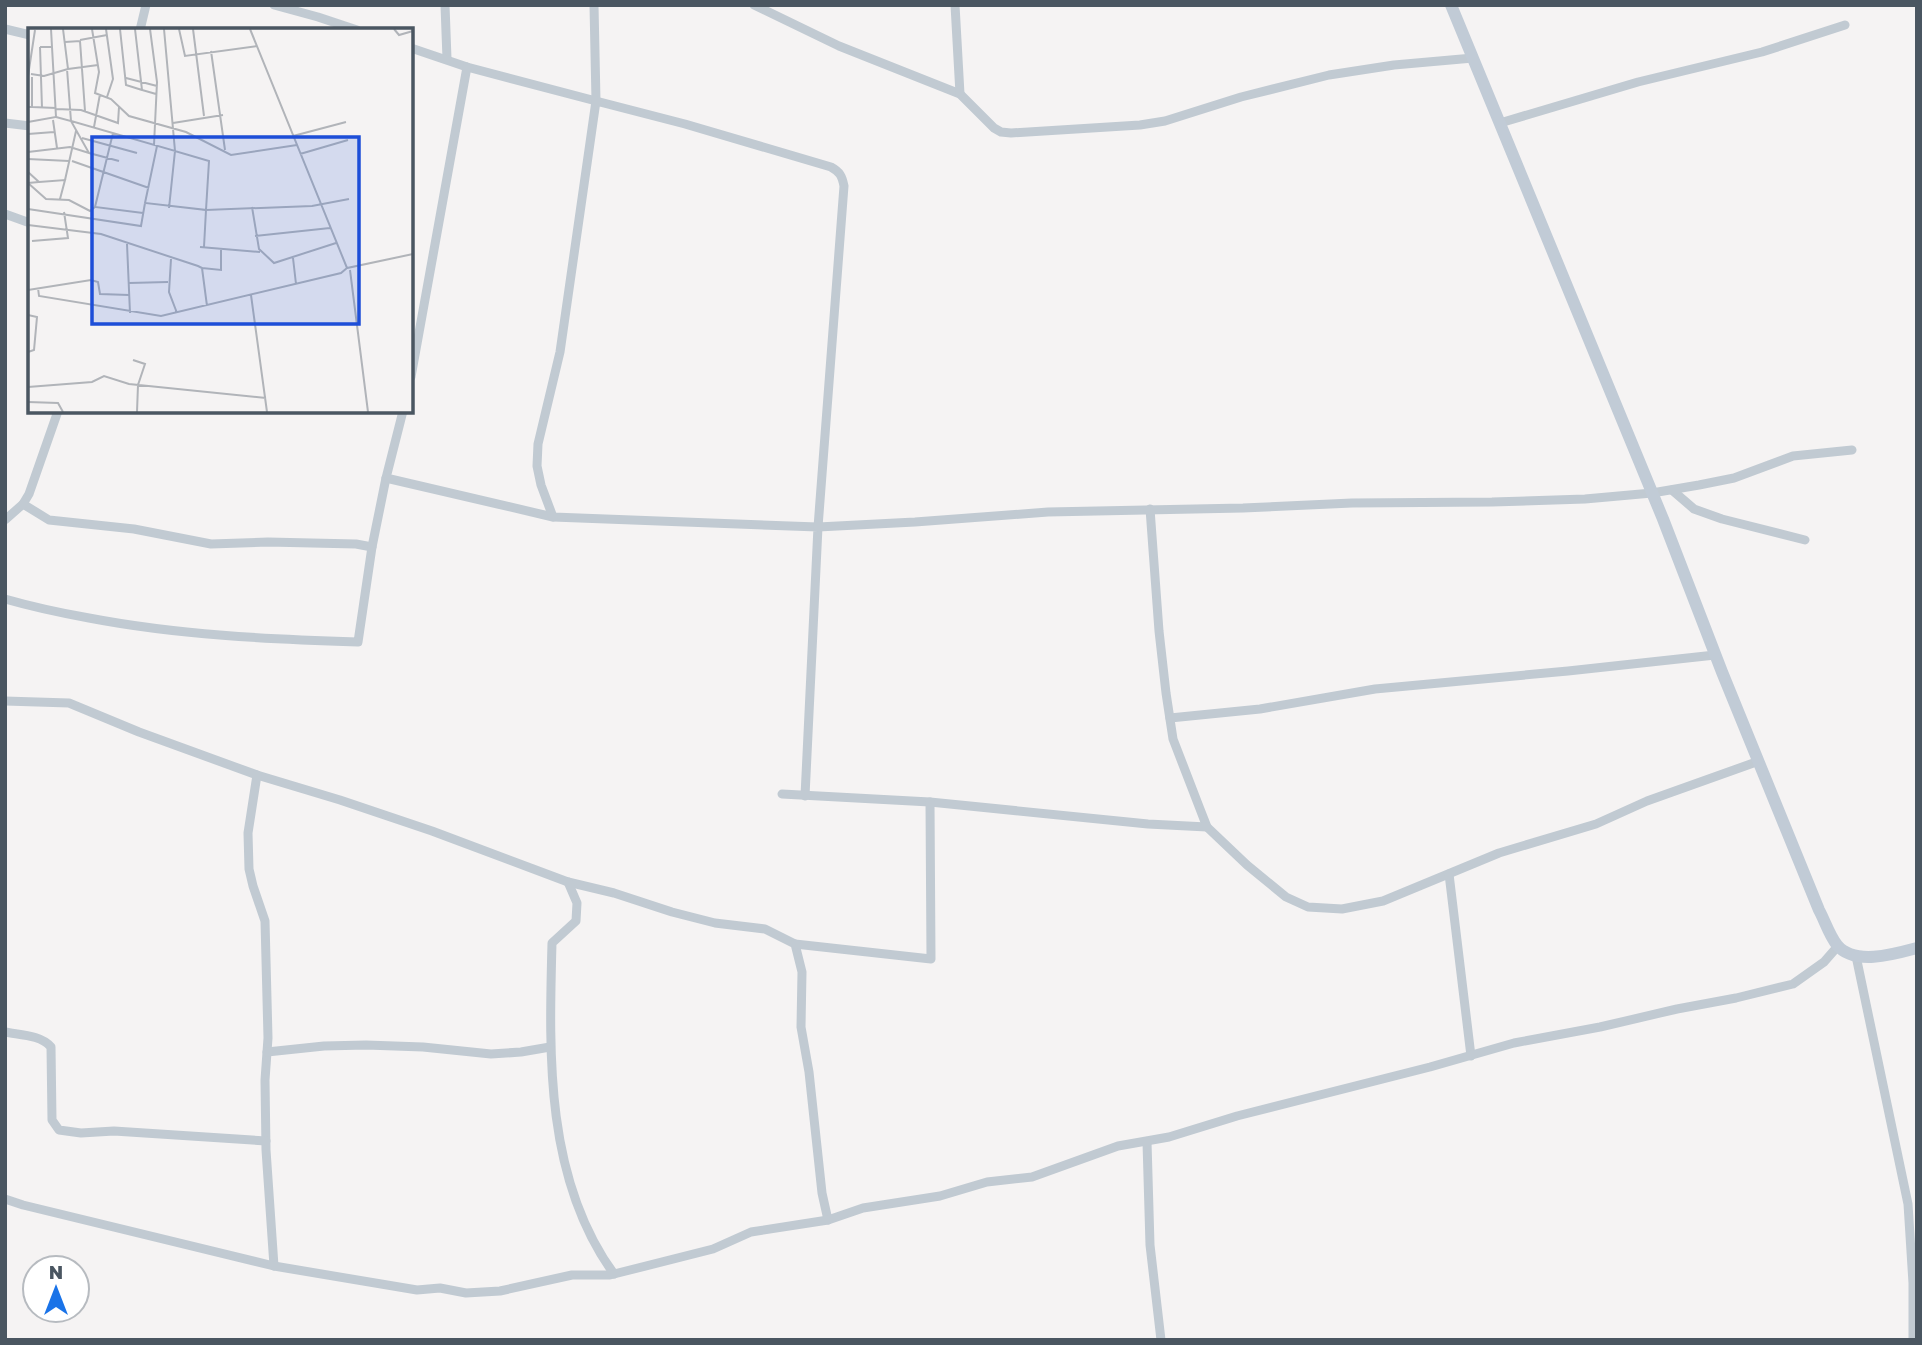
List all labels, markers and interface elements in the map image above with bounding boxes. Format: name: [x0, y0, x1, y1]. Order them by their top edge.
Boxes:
inset map: [28, 28, 413, 413]
north arrow: [21, 1254, 91, 1324]
text: N: [49, 1260, 63, 1283]

